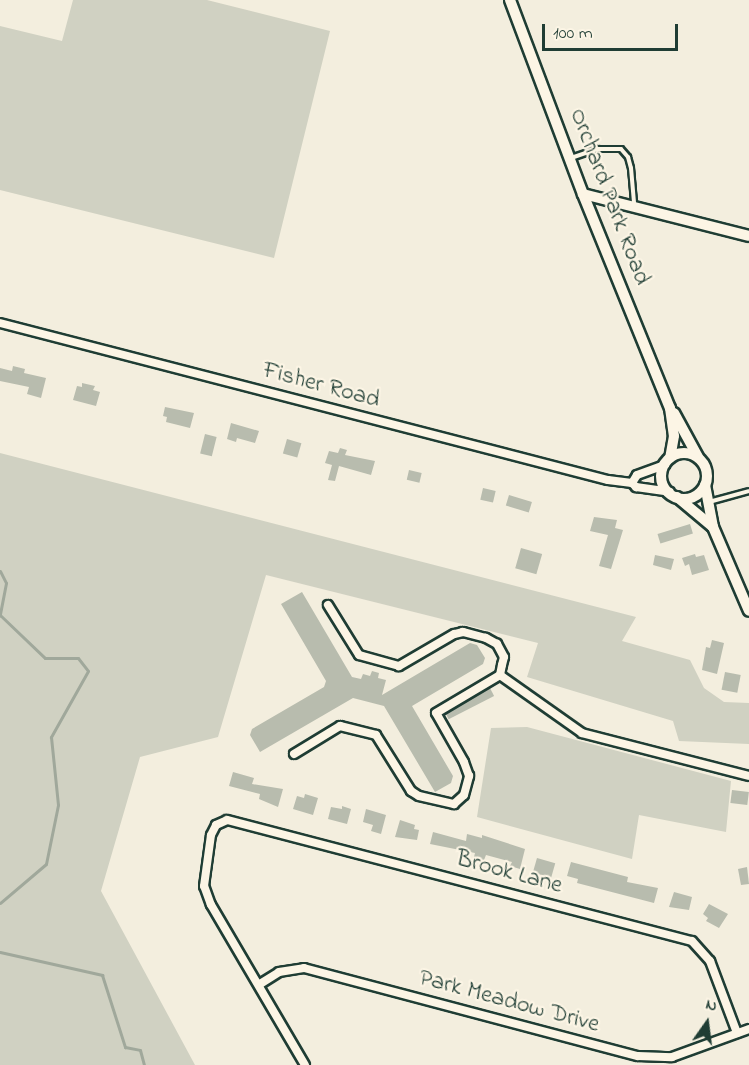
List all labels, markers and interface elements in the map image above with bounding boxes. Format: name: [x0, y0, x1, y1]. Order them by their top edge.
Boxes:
scale bar: [545, 12, 682, 50]
text: 100 m: [553, 21, 593, 47]
street label: Orchard Park Road: [562, 105, 656, 289]
street label: Fisher Road: [259, 357, 383, 415]
street label: Brook Lane: [453, 845, 565, 901]
street label: Park Meadow Drive: [416, 964, 602, 1040]
north arrow: [677, 993, 737, 1053]
text: N: [703, 993, 720, 1018]

